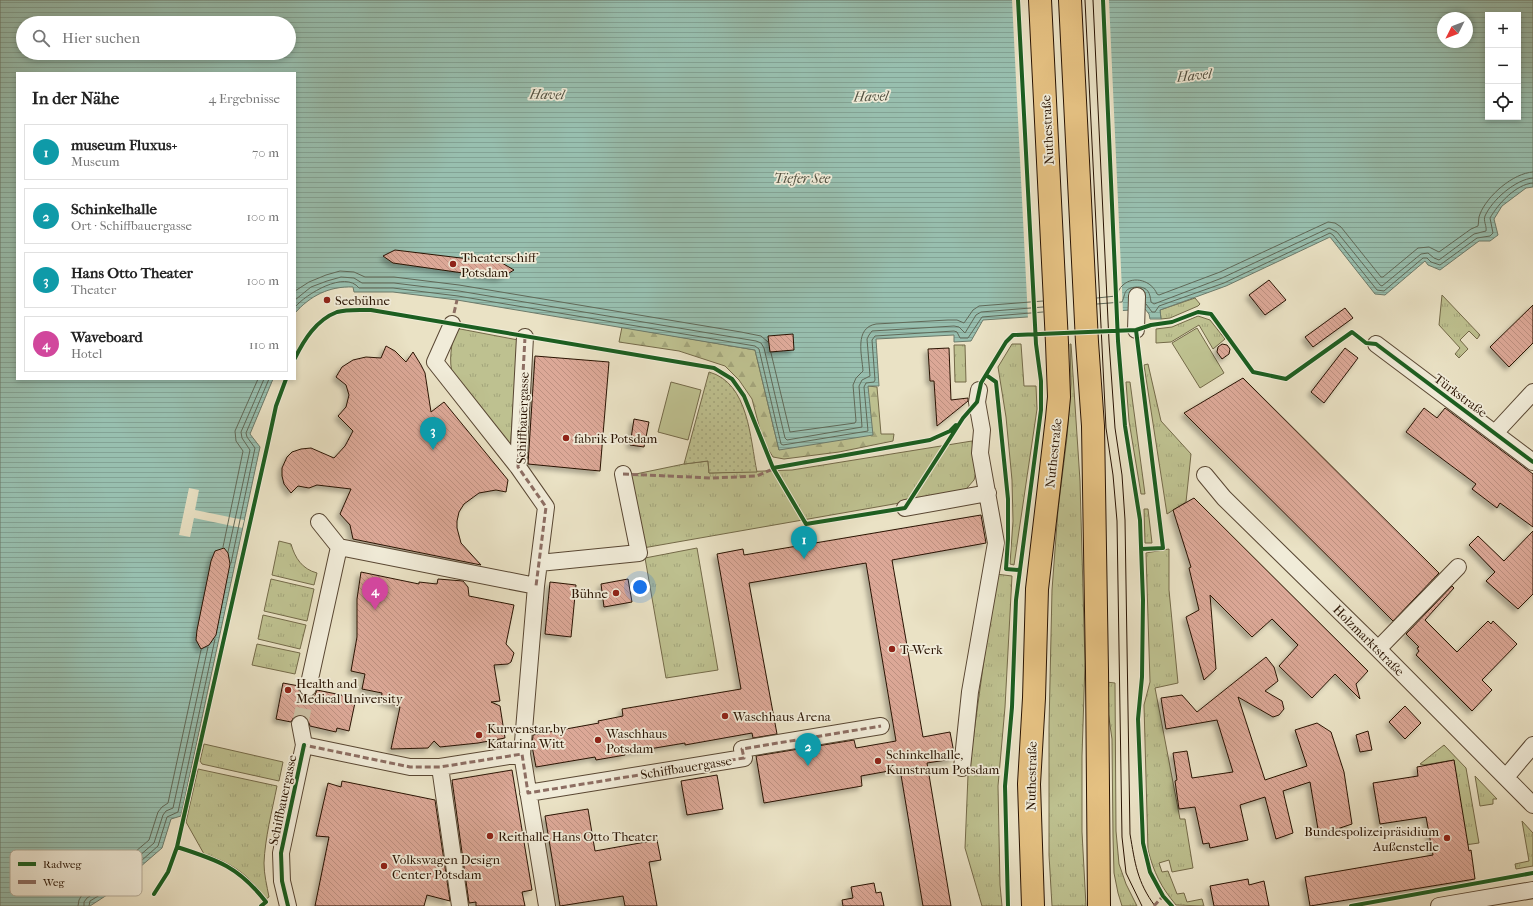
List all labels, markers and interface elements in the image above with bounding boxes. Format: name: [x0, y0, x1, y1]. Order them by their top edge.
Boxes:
north arrow: [1437, 12, 1473, 48]
map controls: [1485, 12, 1521, 120]
button: +: [1485, 12, 1521, 48]
search box: [16, 16, 296, 60]
icon: search: [30, 27, 52, 49]
text: Hier suchen: [62, 29, 140, 47]
button: −: [1485, 48, 1521, 84]
water label: Havel: [1175, 65, 1214, 86]
button: locate: [1485, 84, 1521, 120]
water label: Havel: [528, 86, 566, 103]
water label: Havel: [852, 87, 890, 106]
text: In der Nähe: [32, 88, 119, 108]
text: 4 Ergebnisse: [209, 91, 280, 106]
street label: Nuthestraße: [1038, 94, 1057, 165]
text: museum Fluxus+: [71, 136, 177, 154]
text: 1: [44, 145, 48, 160]
text: 70 m: [252, 145, 279, 160]
text: Museum: [71, 154, 119, 169]
water label: Tiefer See: [774, 170, 831, 187]
text: Schinkelhalle: [71, 200, 157, 218]
text: 2: [43, 209, 49, 224]
text: 100 m: [246, 209, 279, 224]
text: Ort · Schiffbauergasse: [71, 218, 192, 233]
place label: Theaterschiff Potsdam: [461, 250, 539, 280]
marker: Theaterschiff Potsdam: [448, 259, 458, 269]
text: Hans Otto Theater: [71, 264, 193, 282]
text: 3: [43, 273, 49, 288]
text: 100 m: [246, 273, 279, 288]
text: Theater: [71, 282, 116, 297]
place label: Seebühne: [335, 293, 390, 308]
marker: Seebühne: [322, 295, 332, 305]
text: Waveboard: [71, 328, 143, 346]
text: 4: [42, 337, 50, 352]
text: 110 m: [249, 337, 279, 352]
text: Hotel: [71, 346, 102, 361]
street label: Schiffbauergasse: [513, 371, 532, 464]
street label: Türkstraße: [1431, 371, 1491, 421]
pin: 3: [420, 417, 446, 450]
street label: Nuthestraße: [1042, 417, 1065, 489]
place label: fabrik Potsdam: [574, 431, 657, 446]
marker: fabrik Potsdam: [561, 433, 571, 443]
pin: 1: [791, 526, 817, 559]
pin: 4: [362, 577, 388, 610]
your location: [630, 577, 650, 597]
place label: Bühne: [571, 586, 609, 601]
marker: Bühne: [611, 588, 621, 598]
street label: Holzmarktstraße: [1330, 602, 1408, 679]
place label: T-Werk: [900, 642, 943, 657]
marker: T-Werk: [887, 644, 897, 654]
place label: Health and Medical University: [296, 676, 404, 706]
marker: Health and Medical University: [283, 685, 293, 695]
place label: Waschhaus Arena: [732, 709, 832, 724]
marker: Waschhaus Arena: [720, 711, 730, 721]
place label: Kurvenstar by Katarina Witt: [487, 721, 568, 751]
place label: Waschhaus Potsdam: [605, 726, 667, 756]
marker: Kurvenstar by Katarina Witt: [474, 730, 484, 740]
pin: 2: [795, 733, 821, 766]
marker: Waschhaus Potsdam: [593, 735, 603, 745]
street label: Nuthestraße: [1023, 740, 1040, 811]
place label: Schinkelhalle, Kunstraum Potsdam: [886, 747, 1000, 777]
street label: Schiffbauergasse: [266, 753, 300, 847]
street label: Schiffbauergasse: [639, 753, 733, 782]
marker: Schinkelhalle, Kunstraum Potsdam: [873, 756, 883, 766]
place label: Bundespolizeipräsidium Außenstelle: [1304, 824, 1440, 854]
place label: Reithalle Hans Otto Theater: [498, 829, 658, 844]
marker: Reithalle Hans Otto Theater: [485, 831, 495, 841]
marker: Bundespolizeipräsidium Außenstelle: [1442, 833, 1452, 843]
legend: [10, 850, 142, 896]
place label: Volkswagen Design Center Potsdam: [391, 852, 500, 882]
text: Radweg: [43, 858, 82, 871]
marker: Volkswagen Design Center Potsdam: [379, 861, 389, 871]
text: Weg: [42, 876, 65, 889]

